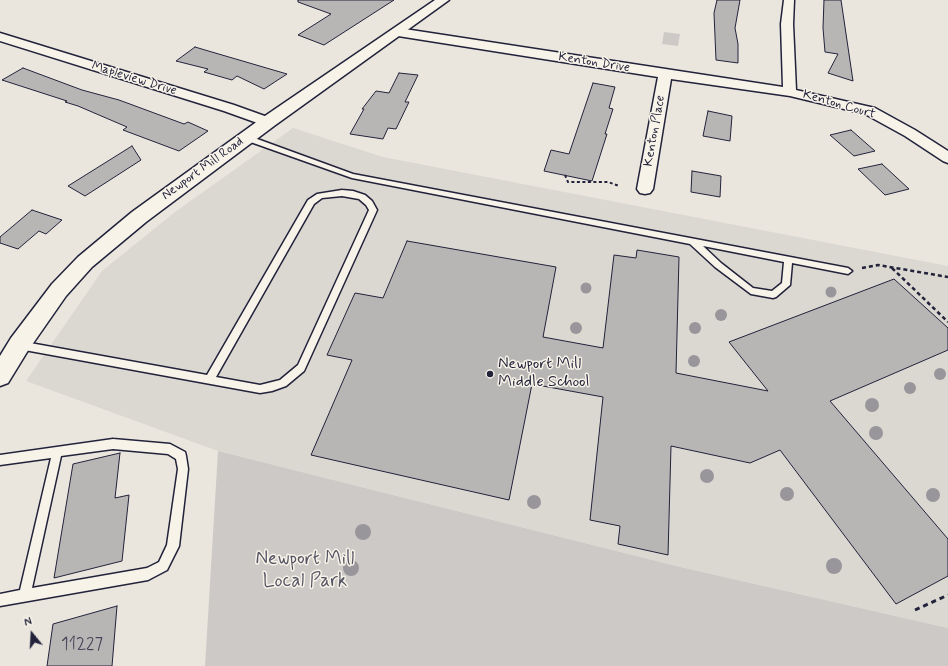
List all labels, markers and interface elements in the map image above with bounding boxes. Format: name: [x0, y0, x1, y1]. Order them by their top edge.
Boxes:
street label: Kenton Drive: [557, 50, 631, 76]
street label: Mapleview Drive: [89, 59, 179, 99]
street label: Kenton Court: [801, 87, 877, 123]
street label: Kenton Place: [641, 94, 669, 168]
street label: Newport Mill Road: [159, 134, 247, 204]
place label: Newport Mill Middle School: [498, 355, 589, 393]
marker: Newport Mill Middle School: [485, 369, 495, 379]
park label: Newport Mill Local Park: [256, 549, 354, 593]
north arrow: [12, 614, 52, 654]
text: N: [23, 615, 34, 630]
house number: 11227: [61, 635, 103, 655]

